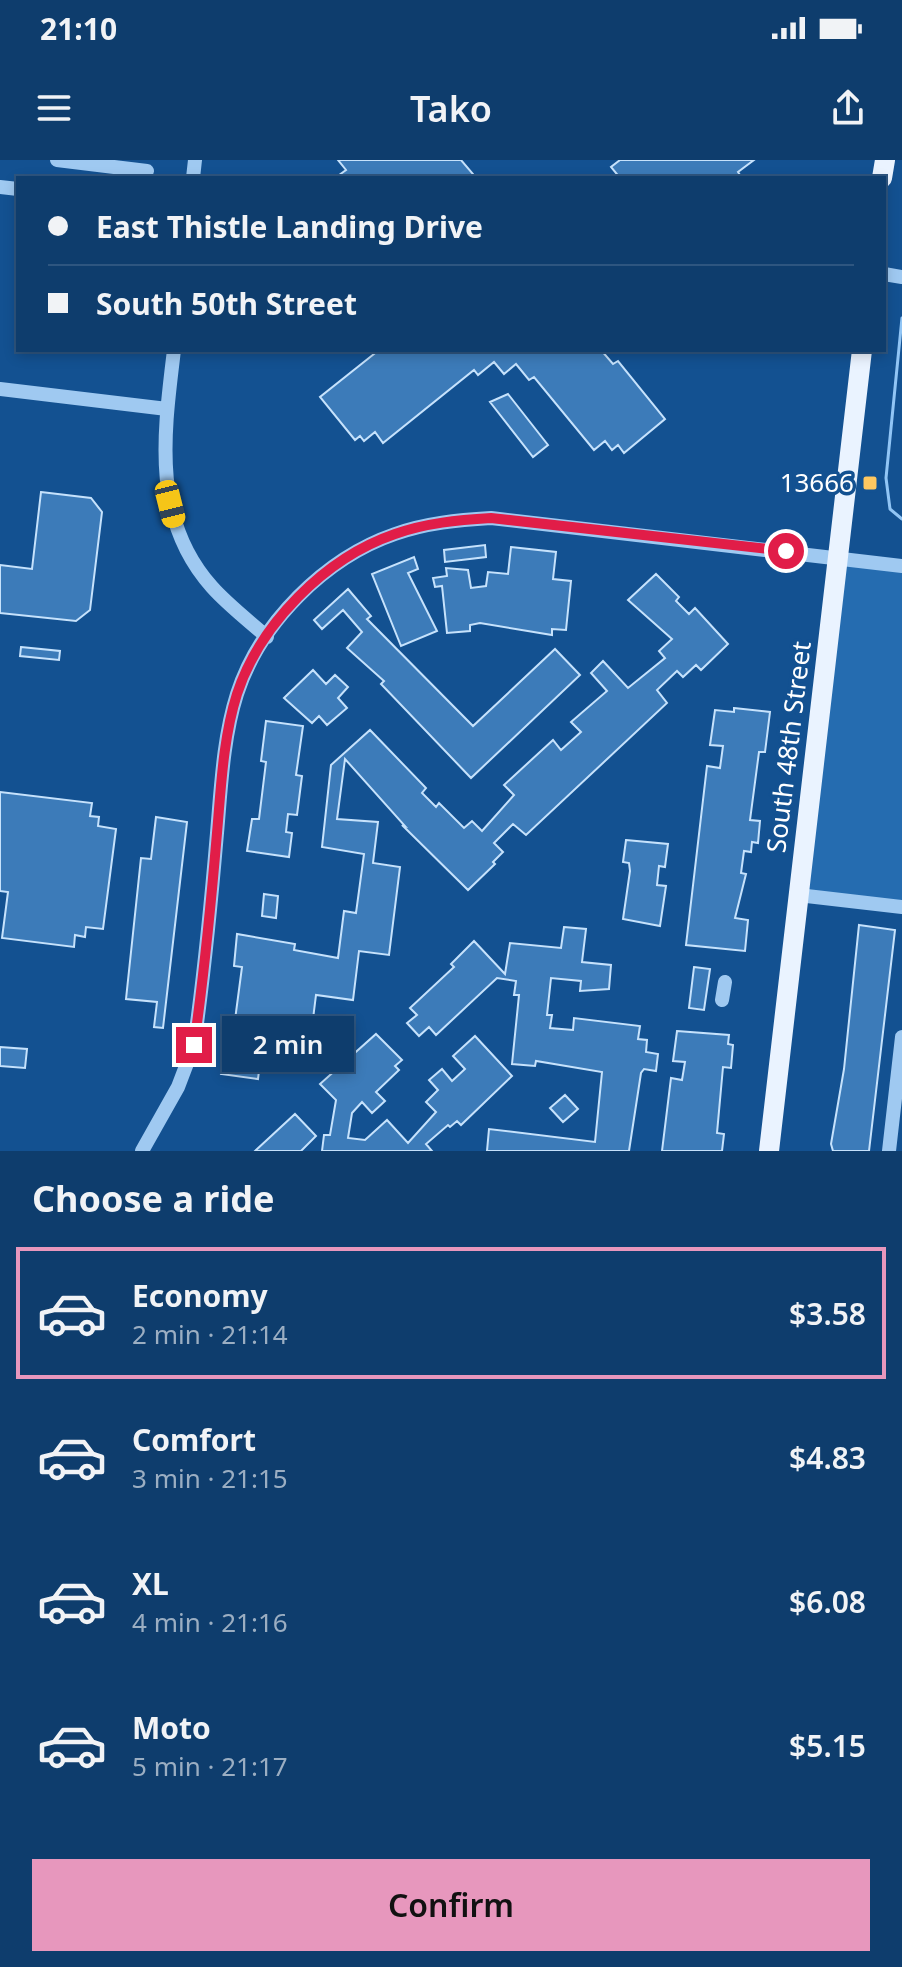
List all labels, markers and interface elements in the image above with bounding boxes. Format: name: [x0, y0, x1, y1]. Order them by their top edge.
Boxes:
text: 21:10: [40, 8, 117, 49]
text: Tako: [410, 84, 492, 133]
icon: menu: [32, 86, 76, 130]
icon: share: [826, 86, 870, 130]
text: East Thistle Landing Drive: [96, 206, 483, 247]
text: South 50th Street: [96, 283, 357, 324]
place label: 13666: [780, 464, 854, 500]
marker: 13666: [861, 474, 879, 492]
car: [153, 478, 187, 530]
route start: [768, 533, 804, 569]
street label: South 48th Street: [757, 639, 819, 855]
callout: 2 min: [222, 1017, 354, 1073]
text: 2 min: [253, 1026, 323, 1062]
route end: [176, 1027, 212, 1063]
text: Choose a ride: [32, 1174, 274, 1223]
text: Economy: [132, 1275, 268, 1316]
icon: car: [36, 1277, 108, 1349]
text: $3.58: [789, 1293, 866, 1334]
text: 2 min · 21:14: [132, 1316, 288, 1352]
text: Comfort: [132, 1419, 256, 1460]
icon: car: [36, 1421, 108, 1493]
text: $4.83: [789, 1437, 866, 1478]
text: 3 min · 21:15: [132, 1460, 288, 1496]
text: XL: [132, 1563, 169, 1604]
icon: car: [36, 1565, 108, 1637]
text: $6.08: [789, 1581, 866, 1622]
text: 4 min · 21:16: [132, 1604, 288, 1640]
text: Moto: [132, 1707, 211, 1748]
icon: car: [36, 1709, 108, 1781]
text: $5.15: [789, 1725, 866, 1766]
text: 5 min · 21:17: [132, 1748, 288, 1784]
button: Confirm: [32, 1859, 870, 1951]

